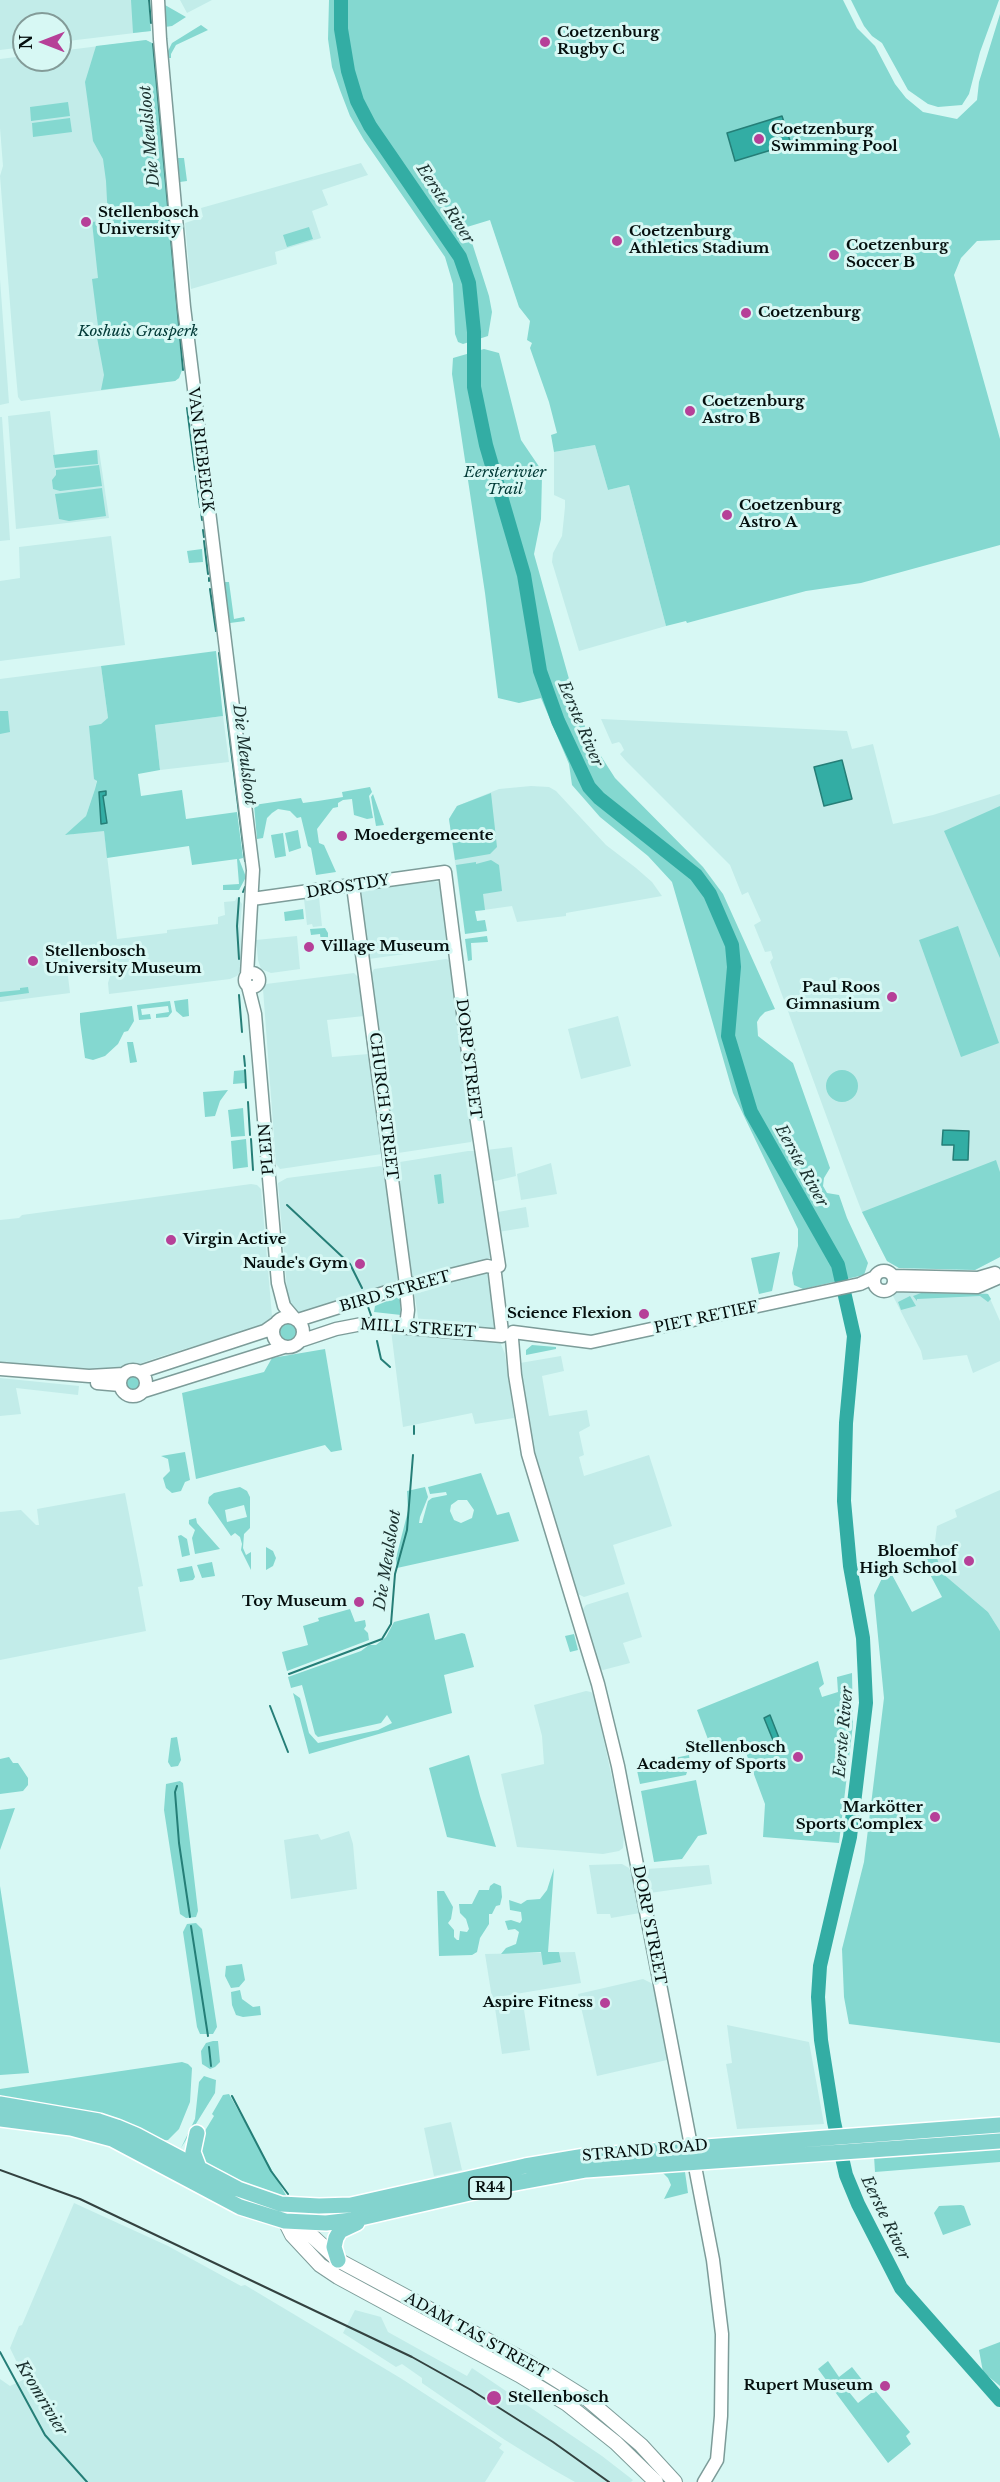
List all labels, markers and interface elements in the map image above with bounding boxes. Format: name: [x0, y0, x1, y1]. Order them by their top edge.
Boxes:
north arrow: [12, 12, 72, 72]
place label: Coetzenburg Rugby C: [557, 24, 659, 59]
text: N: [16, 34, 36, 50]
marker: Coetzenburg Rugby C: [538, 35, 552, 49]
water label: Die Meulsloot: [136, 85, 164, 187]
place label: Coetzenburg Swimming Pool: [771, 121, 898, 156]
marker: Coetzenburg Swimming Pool: [752, 132, 766, 146]
water label: Eerste River: [412, 160, 478, 248]
place label: Stellenbosch University: [98, 204, 199, 239]
marker: Stellenbosch University: [79, 215, 93, 229]
place label: Coetzenburg Athletics Stadium: [629, 223, 769, 258]
marker: Coetzenburg Athletics Stadium: [610, 234, 624, 248]
place label: Coetzenburg Soccer B: [846, 237, 948, 272]
marker: Coetzenburg Soccer B: [827, 248, 841, 262]
place label: Coetzenburg: [758, 304, 860, 322]
marker: Coetzenburg: [739, 306, 753, 320]
park label: Koshuis Grasperk: [78, 323, 198, 341]
street label: VAN RIEBEECK: [183, 386, 217, 514]
place label: Coetzenburg Astro B: [702, 393, 804, 428]
marker: Coetzenburg Astro B: [683, 404, 697, 418]
park label: Eersterivier Trail: [464, 464, 546, 499]
place label: Coetzenburg Astro A: [739, 497, 841, 532]
marker: Coetzenburg Astro A: [720, 508, 734, 522]
water label: Eerste River: [553, 678, 607, 770]
water label: Die Meulsloot: [228, 703, 260, 807]
place label: Moedergemeente: [354, 827, 494, 845]
marker: Moedergemeente: [335, 829, 349, 843]
street label: DROSTDY: [305, 872, 391, 902]
place label: Village Museum: [321, 938, 450, 956]
marker: Village Museum: [302, 940, 316, 954]
place label: Stellenbosch University Museum: [45, 943, 202, 978]
marker: Stellenbosch University Museum: [26, 954, 40, 968]
place label: Paul Roos Gimnasium: [786, 979, 880, 1014]
marker: Paul Roos Gimnasium: [885, 990, 899, 1004]
street label: DORP STREET: [452, 998, 484, 1120]
street label: CHURCH STREET: [365, 1031, 401, 1181]
water label: Eerste River: [770, 1121, 832, 1211]
street label: PLEIN: [256, 1122, 278, 1176]
place label: Virgin Active: [183, 1231, 286, 1249]
marker: Virgin Active: [164, 1233, 178, 1247]
place label: Naude's Gym: [243, 1255, 348, 1273]
marker: Naude's Gym: [353, 1257, 367, 1271]
street label: BIRD STREET: [338, 1268, 452, 1316]
street label: PIET RETIEF: [652, 1298, 760, 1338]
place label: Science Flexion: [507, 1305, 632, 1323]
marker: Science Flexion: [637, 1307, 651, 1321]
street label: MILL STREET: [360, 1316, 476, 1342]
water label: Die Meulsloot: [371, 1508, 405, 1612]
place label: Bloemhof High School: [859, 1543, 957, 1578]
marker: Bloemhof High School: [962, 1554, 976, 1568]
place label: Toy Museum: [242, 1593, 347, 1611]
marker: Toy Museum: [352, 1595, 366, 1609]
water label: Eerste River: [830, 1686, 858, 1778]
place label: Stellenbosch Academy of Sports: [637, 1739, 786, 1774]
marker: Stellenbosch Academy of Sports: [791, 1750, 805, 1764]
place label: Markötter Sports Complex: [796, 1799, 923, 1834]
marker: Markötter Sports Complex: [928, 1810, 942, 1824]
street label: DORP STREET: [629, 1864, 669, 1986]
place label: Aspire Fitness: [483, 1994, 593, 2012]
marker: Aspire Fitness: [598, 1996, 612, 2010]
street label: STRAND ROAD: [581, 2137, 709, 2165]
water label: Eerste River: [856, 2173, 914, 2263]
road number: R44: [469, 2177, 511, 2199]
street label: ADAM TAS STREET: [401, 2289, 551, 2383]
water label: Kromrivier: [11, 2357, 71, 2439]
place label: Rupert Museum: [743, 2377, 873, 2395]
marker: Rupert Museum: [878, 2379, 892, 2393]
marker: Stellenbosch: [485, 2389, 503, 2407]
place label: Stellenbosch: [508, 2389, 609, 2407]

